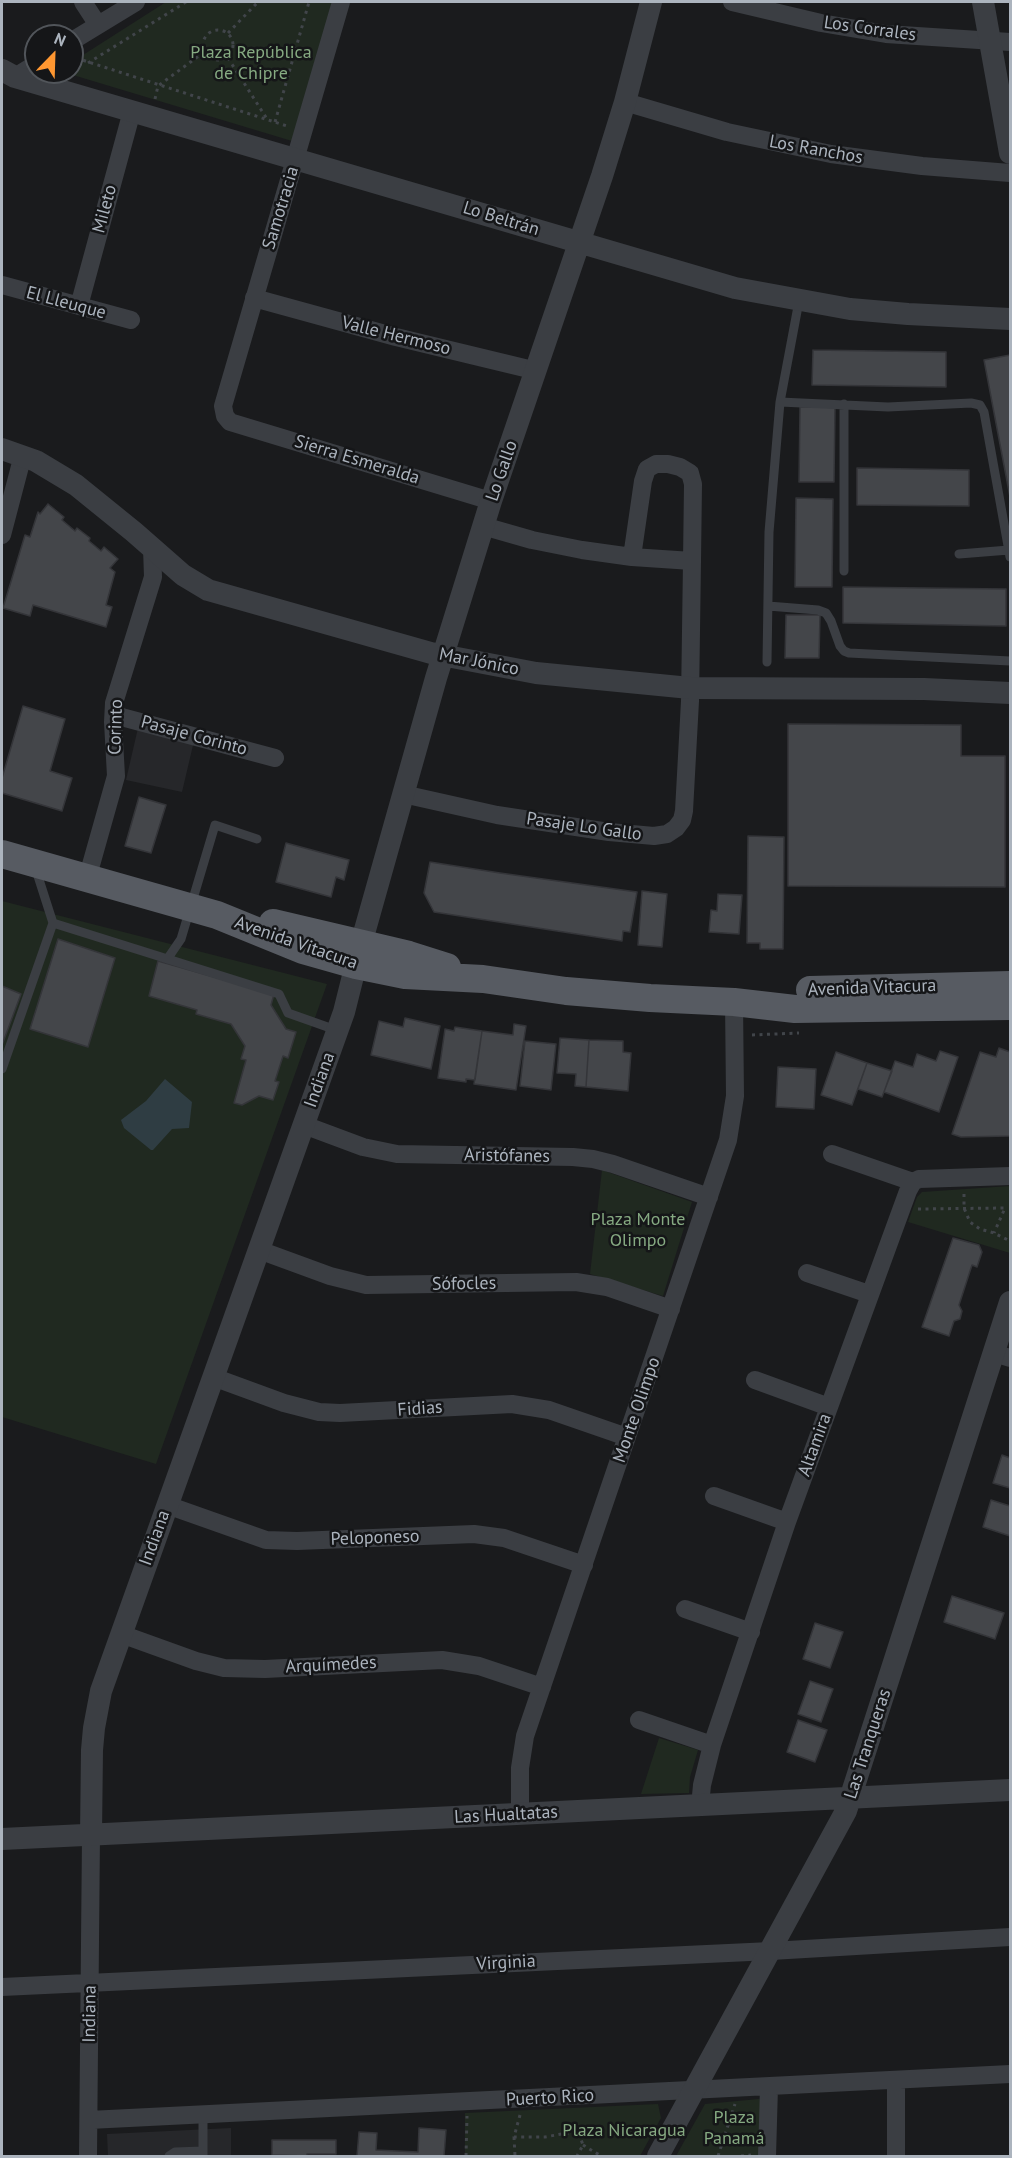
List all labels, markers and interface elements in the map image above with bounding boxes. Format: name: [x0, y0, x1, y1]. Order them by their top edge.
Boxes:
street label: Los Corrales: [823, 12, 917, 46]
north arrow: [24, 24, 84, 84]
text: N: [51, 28, 69, 51]
park label: Plaza República de Chipre: [190, 42, 312, 84]
street label: Los Ranchos: [767, 131, 865, 169]
street label: Samotracia: [258, 164, 304, 252]
street label: Mileto: [88, 183, 122, 235]
street label: Lo Beltrán: [460, 197, 542, 241]
street label: El Lleuque: [24, 282, 108, 324]
street label: Valle Hermoso: [339, 312, 453, 360]
street label: Sierra Esmeralda: [292, 431, 422, 489]
street label: Lo Gallo: [482, 438, 522, 504]
street label: Mar Jónico: [437, 644, 521, 680]
street label: Corinto: [104, 699, 128, 755]
street label: Pasaje Corinto: [138, 711, 250, 761]
street label: Pasaje Lo Gallo: [525, 808, 643, 846]
street label: Avenida Vitacura: [232, 912, 360, 974]
street label: Avenida Vitacura: [807, 975, 937, 1001]
street label: Indiana: [300, 1049, 340, 1111]
street label: Aristófanes: [464, 1144, 550, 1168]
park label: Plaza Monte Olimpo: [591, 1209, 685, 1252]
street label: Sófocles: [432, 1273, 496, 1295]
street label: Monte Olimpo: [609, 1354, 665, 1466]
street label: Fidias: [397, 1397, 443, 1421]
street label: Altamira: [794, 1411, 836, 1479]
street label: Indiana: [135, 1507, 175, 1569]
street label: Peloponeso: [330, 1526, 420, 1550]
street label: Arquímedes: [285, 1652, 377, 1678]
street label: Las Tranqueras: [840, 1686, 896, 1802]
street label: Las Hualtatas: [454, 1801, 558, 1829]
street label: Virginia: [476, 1951, 536, 1975]
street label: Indiana: [79, 1985, 101, 2043]
street label: Puerto Rico: [505, 2085, 595, 2111]
park label: Plaza Panamá: [704, 2107, 764, 2150]
park label: Plaza Nicaragua: [562, 2120, 686, 2142]

